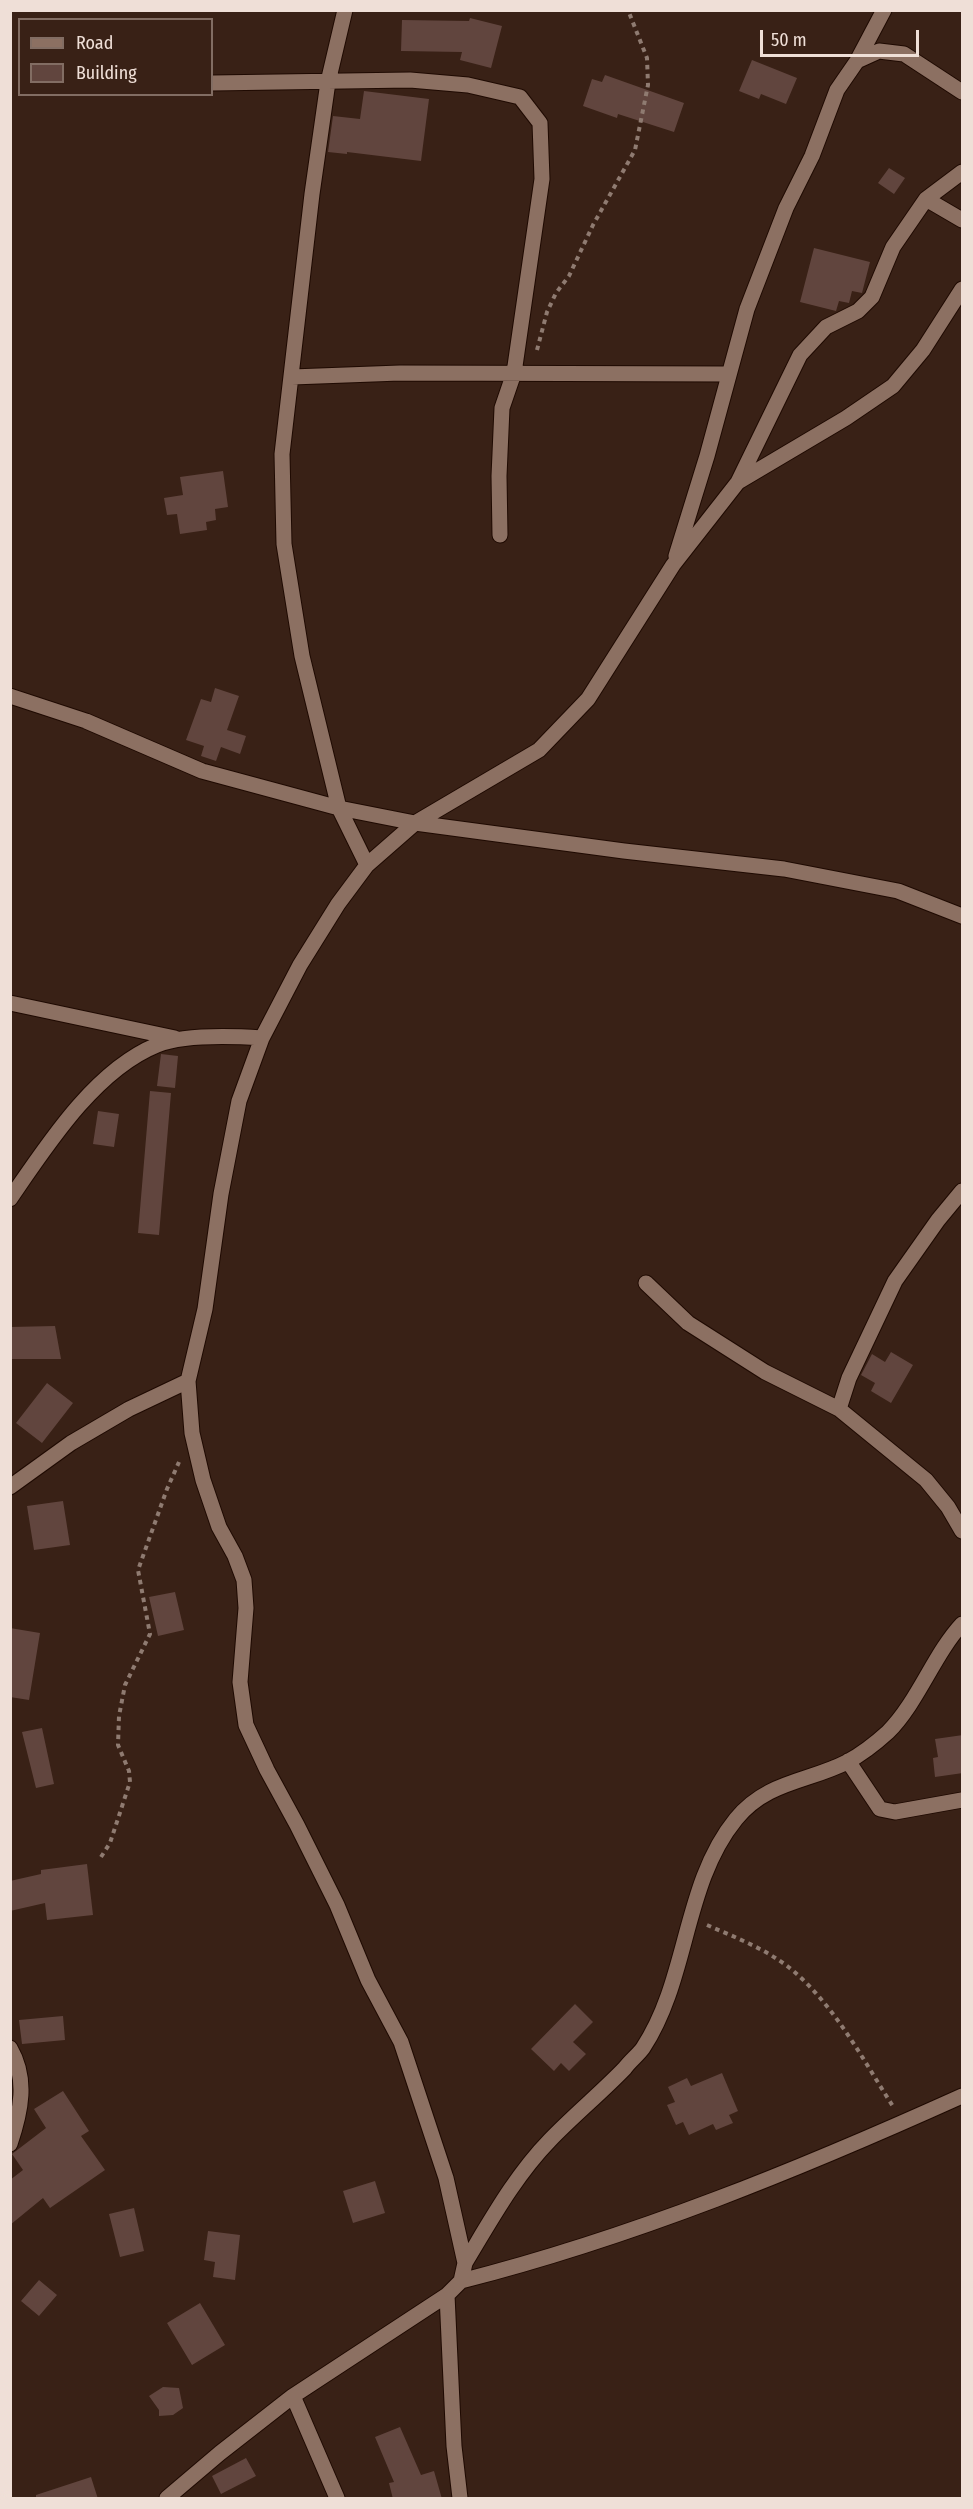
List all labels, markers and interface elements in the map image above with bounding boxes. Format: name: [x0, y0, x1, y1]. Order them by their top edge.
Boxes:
legend: [18, 18, 213, 96]
scale bar: [763, 18, 922, 56]
text: 50 m: [771, 29, 807, 51]
text: Road: [76, 32, 113, 54]
text: Building: [76, 62, 137, 84]

